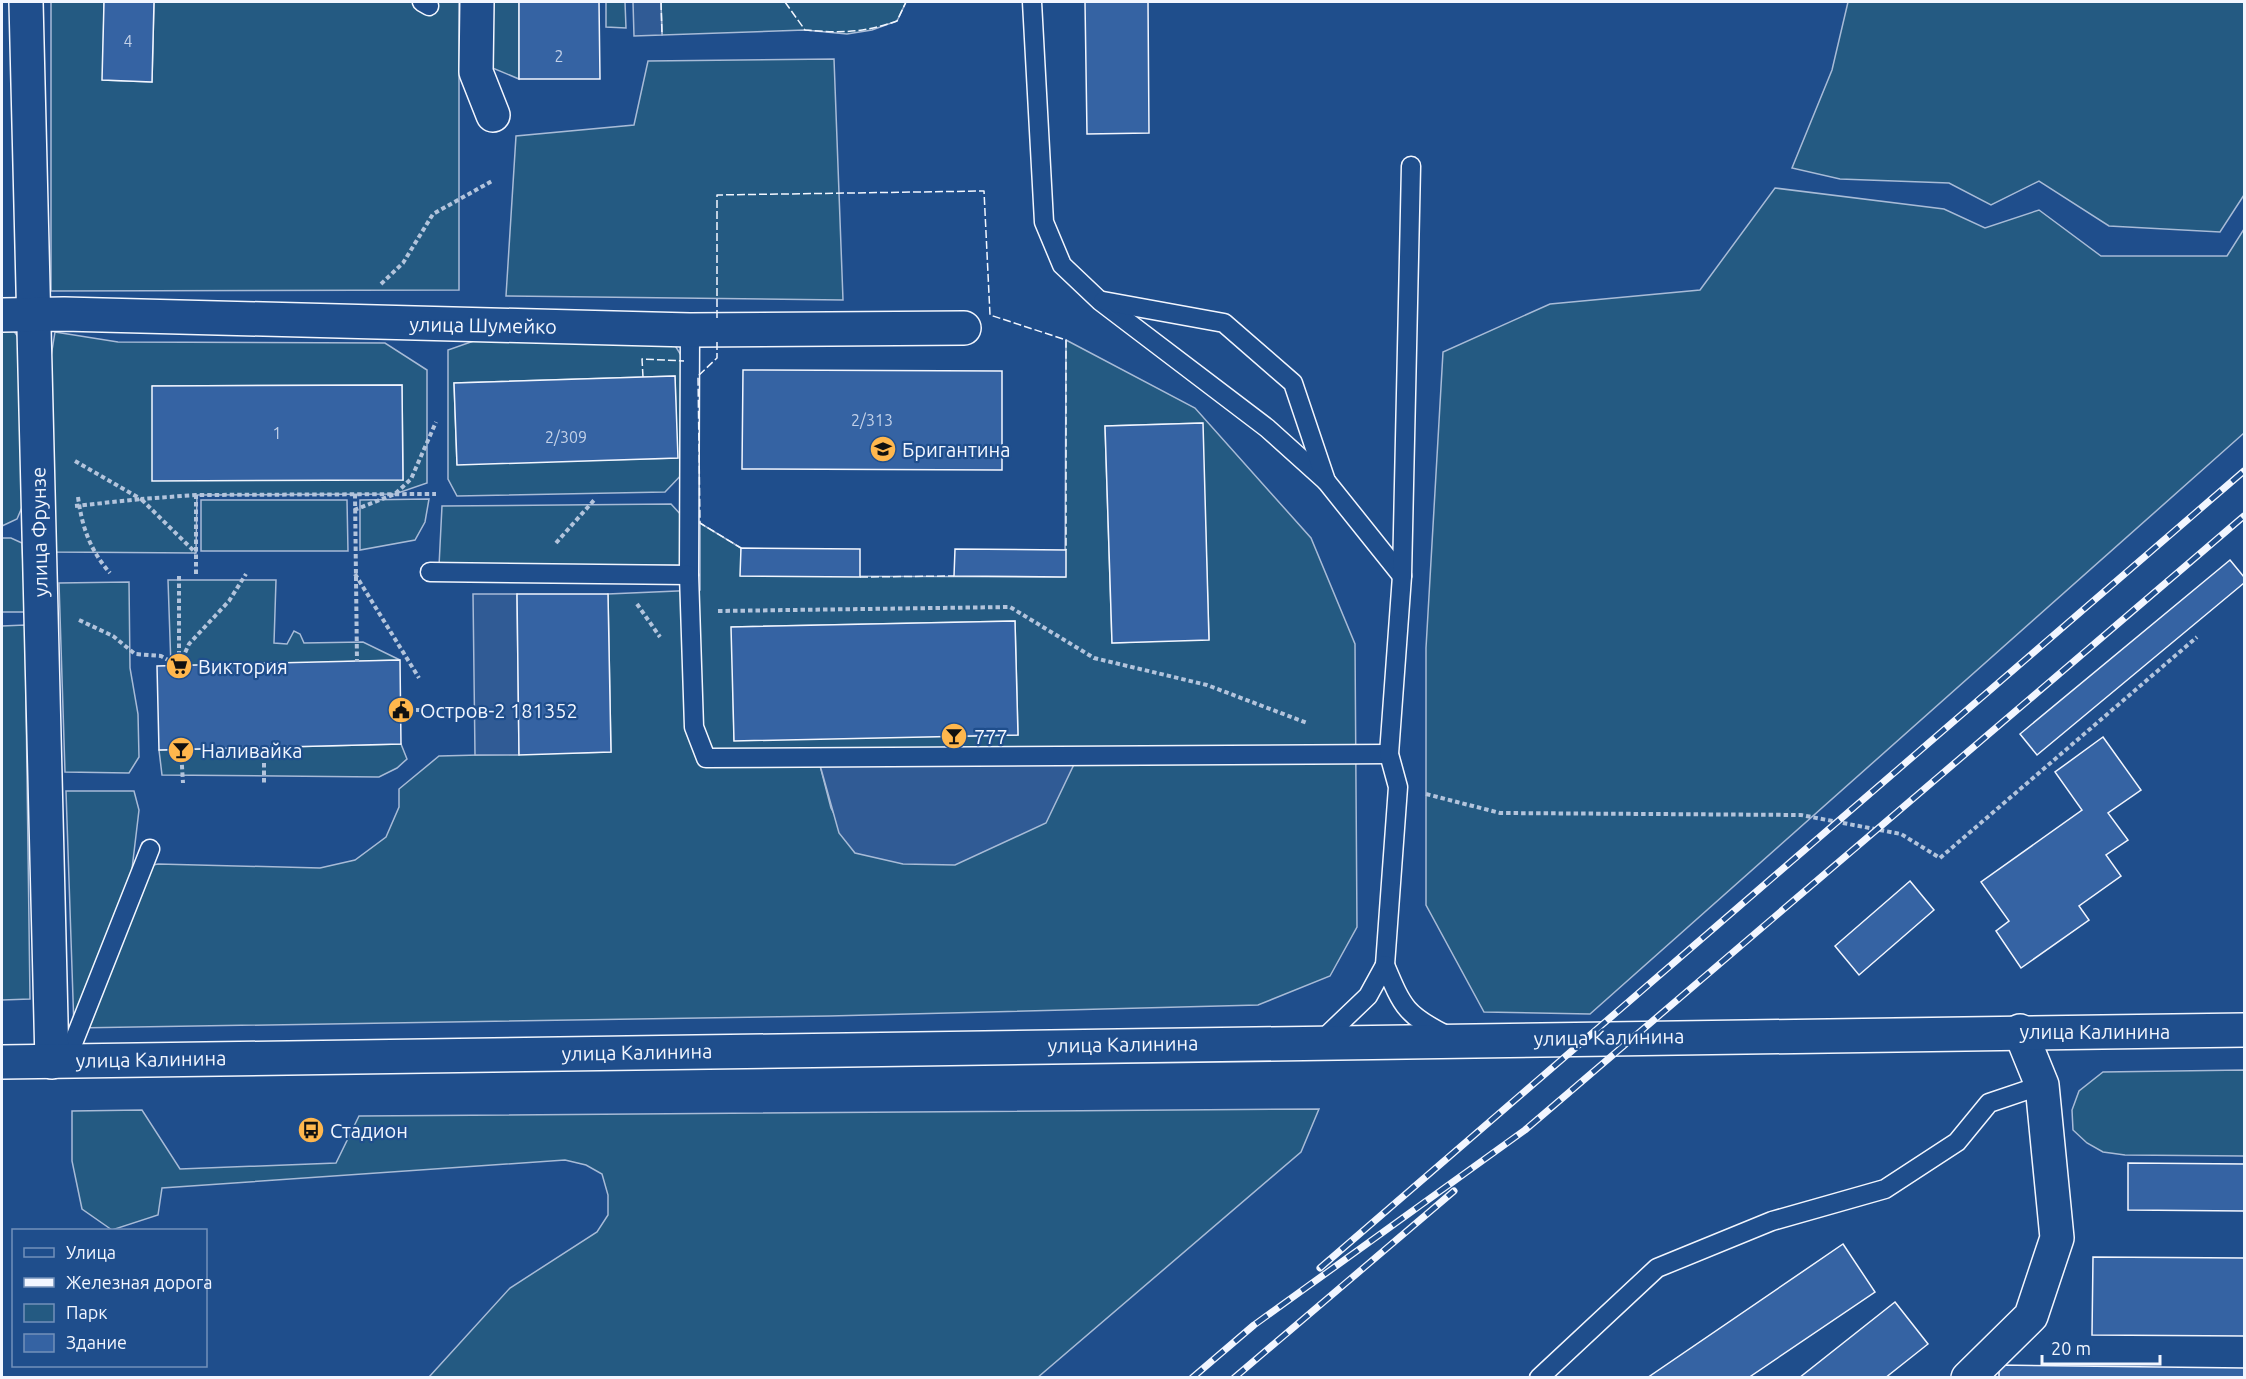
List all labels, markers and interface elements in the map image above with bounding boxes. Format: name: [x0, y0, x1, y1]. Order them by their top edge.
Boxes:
house number: 4: [123, 32, 133, 50]
house number: 2: [554, 47, 564, 65]
street label: улица Шумейко: [409, 312, 557, 338]
house number: 2/313: [851, 411, 893, 429]
house number: 1: [272, 424, 282, 442]
house number: 2/309: [545, 428, 587, 446]
school or university icon: Бригантина: [868, 434, 898, 464]
place label: Бригантина: [902, 438, 1011, 461]
street label: улица Фрунзе: [26, 467, 52, 597]
supermarket icon: Виктория: [164, 651, 194, 681]
place label: Виктория: [198, 655, 288, 678]
public building icon: Остров-2 181352: [386, 695, 416, 725]
place label: Остров-2 181352: [420, 699, 578, 722]
bar icon: 777: [939, 721, 969, 751]
place label: 777: [974, 725, 1008, 748]
bar icon: Наливайка: [166, 735, 196, 765]
place label: Наливайка: [201, 739, 302, 762]
street label: улица Калинина: [2020, 1020, 2170, 1043]
street label: улица Калинина: [1533, 1024, 1685, 1050]
street label: улица Калинина: [1047, 1031, 1199, 1057]
street label: улица Калинина: [561, 1039, 713, 1065]
street label: улица Калинина: [75, 1046, 227, 1072]
bus stop icon: Стадион: [296, 1115, 326, 1145]
place label: Стадион: [330, 1119, 408, 1142]
legend: [12, 1229, 207, 1367]
text: Улица: [66, 1242, 116, 1262]
text: Железная дорога: [66, 1272, 213, 1292]
text: Парк: [66, 1302, 107, 1322]
scale bar: [2042, 1328, 2160, 1366]
text: Здание: [66, 1332, 127, 1352]
text: 20 m: [2051, 1338, 2091, 1358]

